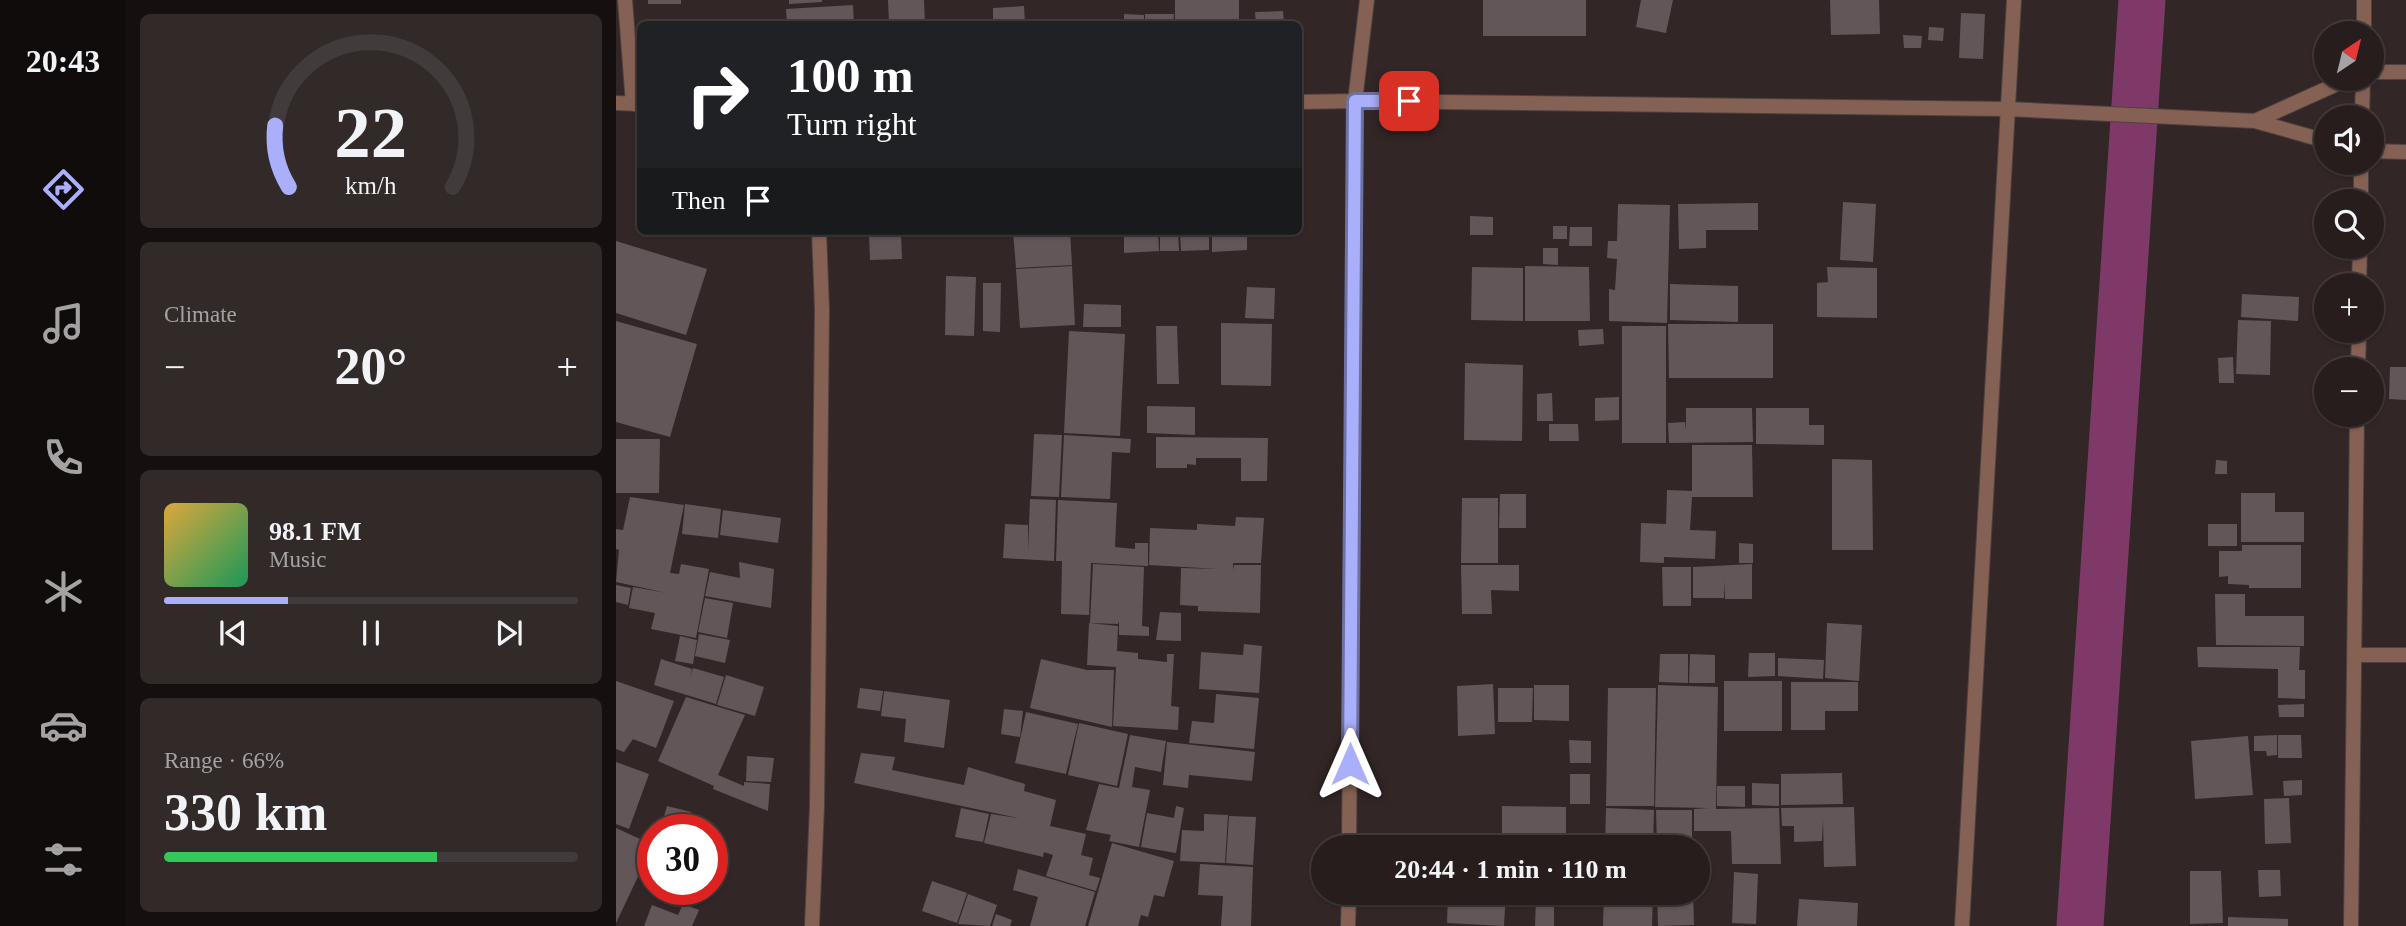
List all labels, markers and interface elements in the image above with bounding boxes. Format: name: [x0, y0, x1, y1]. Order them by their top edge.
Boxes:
north arrow: [2314, 21, 2384, 91]
map controls: [2314, 21, 2384, 427]
text: 20:43: [26, 43, 100, 79]
text: 100 m: [787, 48, 914, 103]
icon: right: [672, 49, 763, 140]
pin: [1379, 71, 1439, 131]
icon: arrive: [1390, 82, 1428, 120]
text: 22: [335, 92, 407, 173]
button: sound: [2314, 105, 2384, 175]
text: Turn right: [787, 106, 917, 142]
icon: directions: [39, 165, 88, 214]
text: km/h: [345, 172, 397, 199]
icon: arrive: [739, 182, 777, 220]
text: Then: [672, 186, 725, 215]
button: search: [2314, 189, 2384, 259]
button: +: [2314, 273, 2384, 343]
icon: music: [39, 299, 88, 348]
text: Climate: [164, 302, 237, 327]
text: 20°: [335, 338, 407, 395]
text: −: [164, 346, 185, 388]
text: +: [557, 346, 578, 388]
button: −: [2314, 357, 2384, 427]
icon: phone: [39, 433, 88, 482]
text: 98.1 FM: [269, 517, 361, 546]
text: Music: [269, 547, 327, 572]
icon: climate: [39, 567, 88, 616]
icon: previous: [214, 614, 252, 652]
icon: pause: [352, 614, 390, 652]
icon: next: [490, 614, 528, 652]
icon: car: [39, 701, 88, 750]
position arrow: [1313, 727, 1387, 801]
text: Range · 66%: [164, 748, 284, 773]
text: 330 km: [164, 784, 327, 841]
speed limit sign: 30: [637, 814, 728, 905]
icon: filters: [39, 835, 88, 884]
text: 20:44 · 1 min · 110 m: [1394, 855, 1627, 884]

